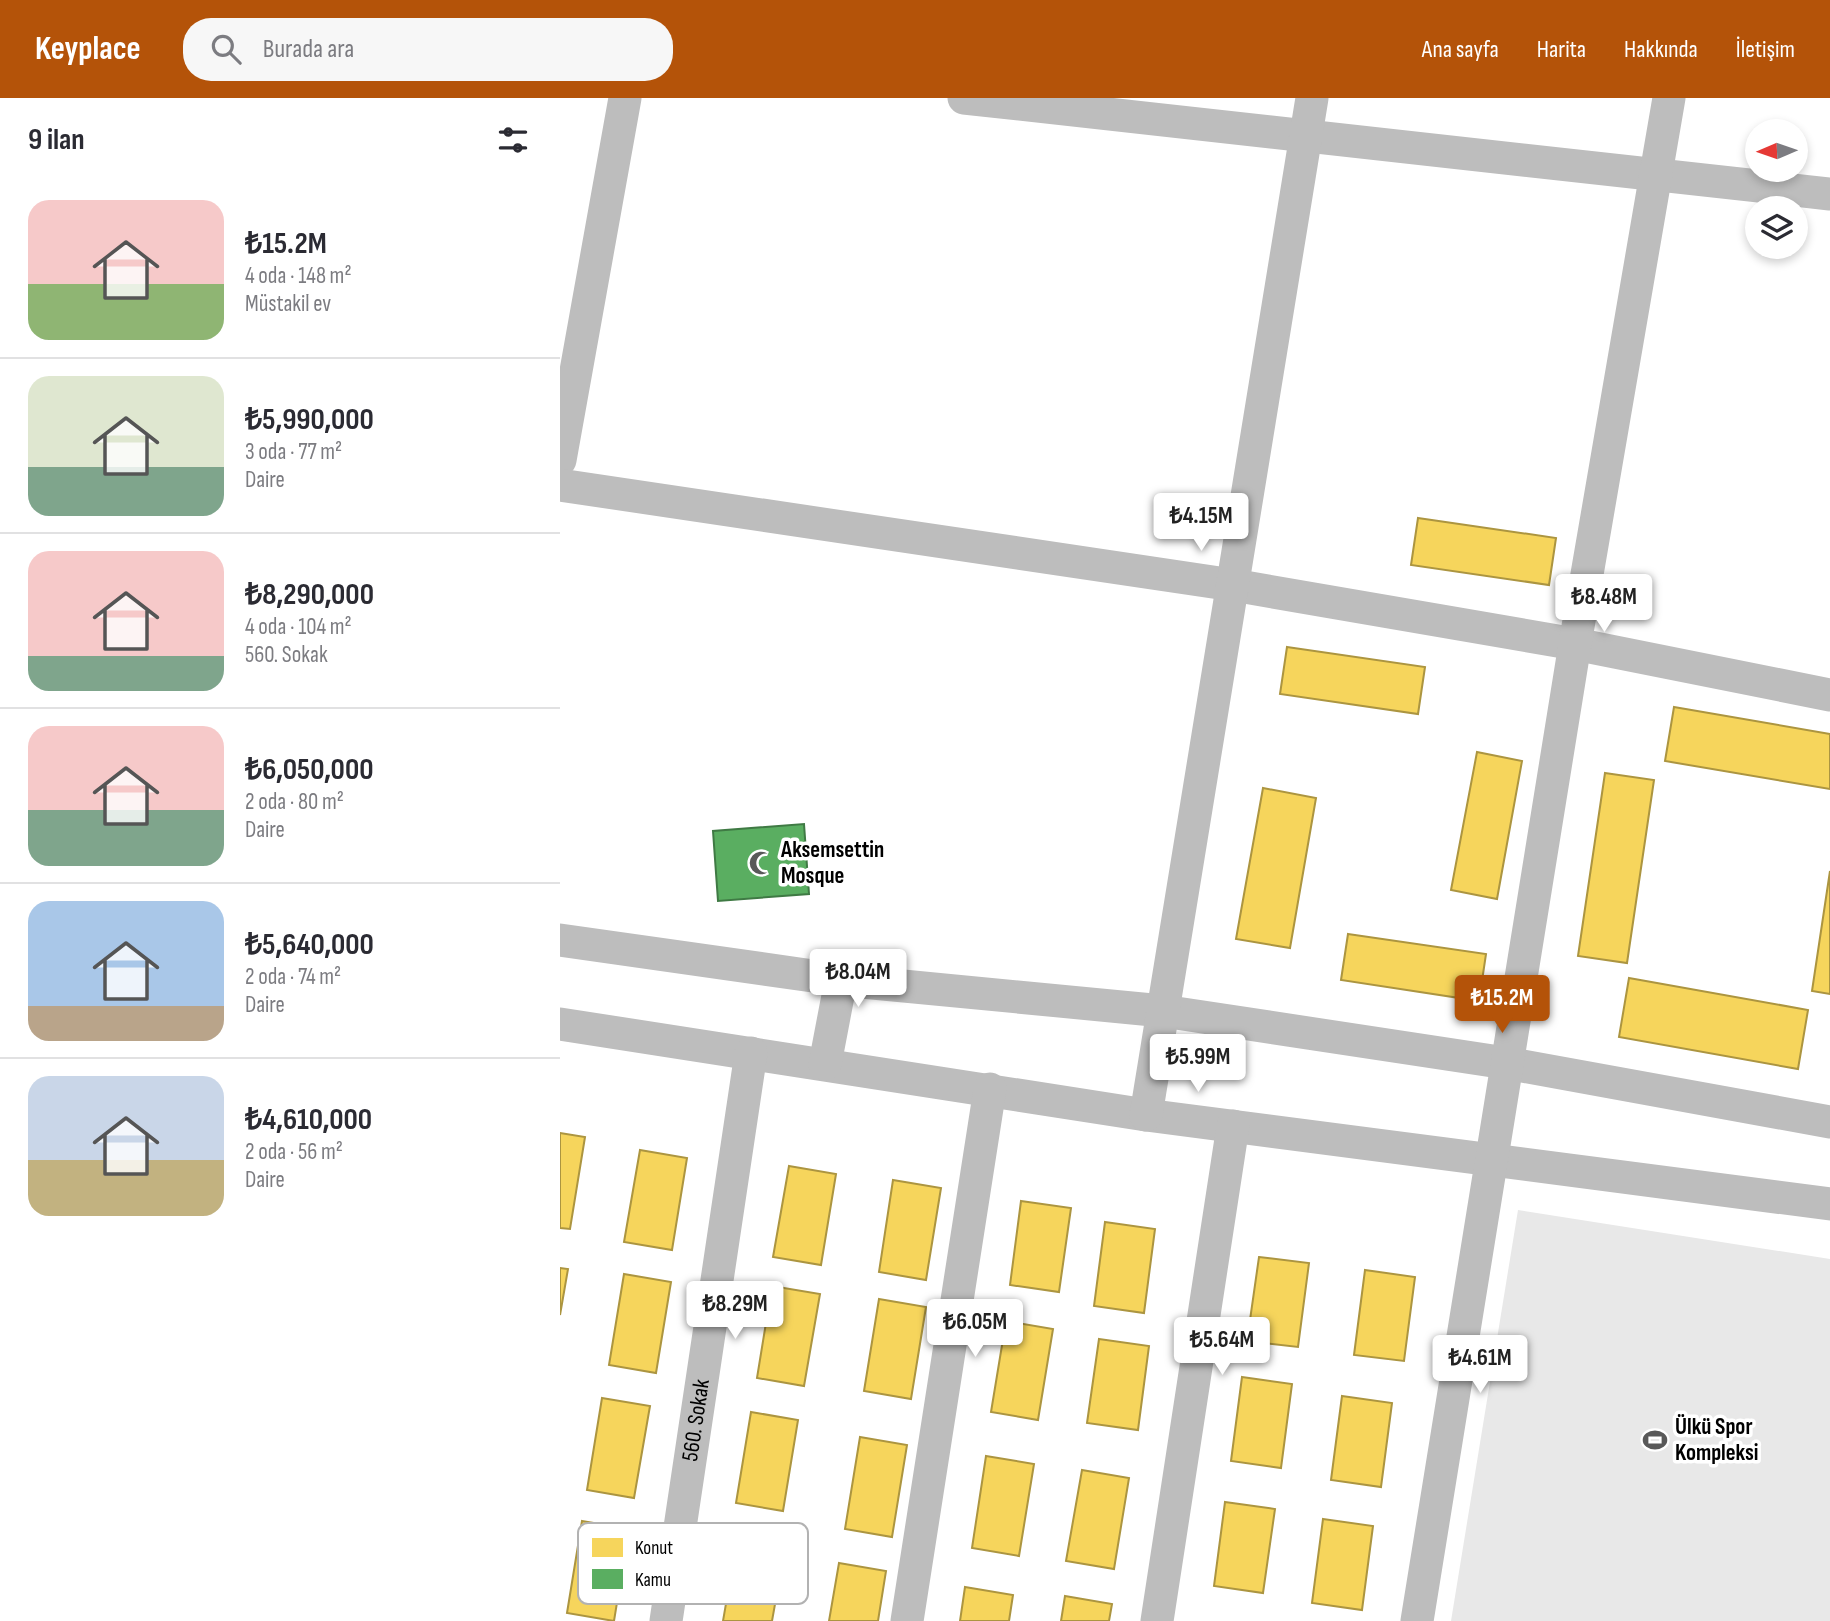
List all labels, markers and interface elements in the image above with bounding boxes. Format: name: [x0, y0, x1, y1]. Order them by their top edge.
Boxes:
search box: [183, 18, 673, 81]
text: Keyplace: [35, 29, 141, 69]
icon: search: [207, 30, 245, 68]
text: Burada ara: [263, 34, 354, 65]
text: Ana sayfa: [1422, 35, 1499, 64]
text: Harita: [1537, 35, 1586, 64]
text: Hakkında: [1624, 35, 1698, 64]
text: İletişim: [1736, 35, 1795, 64]
north arrow: [1745, 119, 1808, 182]
map controls: [1745, 119, 1808, 259]
icon: filters: [494, 121, 532, 159]
text: 9 ilan: [28, 122, 85, 158]
button: layers: [1745, 196, 1808, 259]
text: ₺15.2M: [245, 226, 327, 262]
icon: home: [84, 228, 168, 312]
text: 4 oda · 148 m²: [245, 262, 352, 290]
text: Müstakil ev: [245, 290, 331, 318]
text: ₺5,990,000: [245, 402, 374, 438]
icon: home: [84, 404, 168, 488]
text: 3 oda · 77 m²: [245, 438, 342, 466]
text: Daire: [245, 466, 285, 494]
pin: ₺4.15M: [1144, 494, 1258, 553]
text: ₺4.15M: [1170, 502, 1232, 530]
pin: ₺8.48M: [1547, 574, 1661, 634]
text: ₺8,290,000: [245, 577, 374, 613]
icon: home: [84, 579, 168, 663]
text: ₺8.48M: [1571, 583, 1637, 611]
text: 4 oda · 104 m²: [245, 613, 352, 641]
text: 560. Sokak: [245, 641, 328, 669]
text: ₺6,050,000: [245, 752, 373, 788]
icon: home: [84, 754, 168, 838]
text: 2 oda · 80 m²: [245, 788, 344, 816]
text: Daire: [245, 816, 285, 844]
place label: Aksemsettin Mosque: [780, 836, 884, 890]
mosque icon: Aksemsettin Mosque: [747, 849, 775, 877]
text: ₺5,640,000: [245, 927, 374, 963]
icon: home: [84, 929, 168, 1013]
pin: ₺8.04M: [801, 950, 915, 1009]
text: ₺8.04M: [826, 958, 890, 986]
text: 2 oda · 74 m²: [245, 963, 341, 991]
pin: ₺15.2M: [1445, 976, 1559, 1035]
text: ₺15.2M: [1471, 984, 1533, 1012]
text: Daire: [245, 991, 285, 1019]
pin: ₺5.99M: [1141, 1034, 1255, 1094]
text: ₺5.99M: [1166, 1043, 1230, 1071]
text: ₺4,610,000: [245, 1102, 372, 1138]
icon: home: [84, 1104, 168, 1188]
text: 2 oda · 56 m²: [245, 1138, 343, 1166]
text: Daire: [245, 1166, 285, 1194]
pin: ₺8.29M: [678, 1282, 792, 1341]
text: ₺8.29M: [702, 1290, 768, 1318]
pin: ₺6.05M: [918, 1300, 1032, 1359]
text: ₺6.05M: [943, 1308, 1007, 1336]
pin: ₺5.64M: [1165, 1318, 1279, 1377]
text: ₺5.64M: [1190, 1326, 1254, 1354]
pin: ₺4.61M: [1423, 1336, 1537, 1395]
text: ₺4.61M: [1448, 1344, 1512, 1372]
street label: 560. Sokak: [676, 1377, 716, 1463]
place label: Ülkü Spor Kompleksi: [1675, 1413, 1758, 1467]
sports icon: Ülkü Spor Kompleksi: [1641, 1426, 1669, 1454]
legend: [578, 1523, 808, 1604]
text: Konut: [635, 1537, 673, 1560]
text: Kamu: [635, 1569, 671, 1592]

